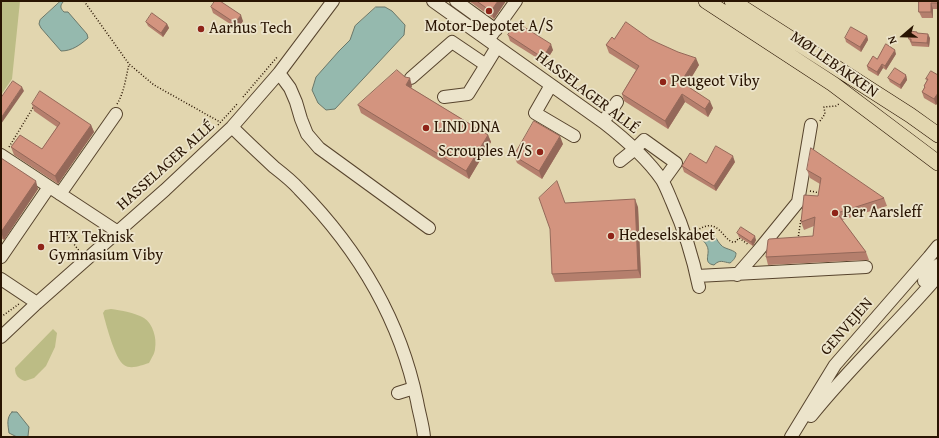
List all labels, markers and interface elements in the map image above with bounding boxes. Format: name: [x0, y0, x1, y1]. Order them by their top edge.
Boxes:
marker: Motor-Depotet A/S: [484, 6, 494, 16]
north arrow: [883, 16, 923, 56]
place label: Motor-Depotet A/S: [425, 17, 553, 37]
place label: Aarhus Tech: [209, 19, 292, 39]
marker: Aarhus Tech: [196, 24, 206, 34]
street label: MØLLEBAKKEN: [786, 28, 882, 102]
text: N: [883, 34, 901, 46]
street label: HASSELAGER ALLÉ: [531, 48, 643, 138]
place label: Peugeot Viby: [671, 72, 760, 92]
marker: Peugeot Viby: [658, 77, 668, 87]
street label: HASSELAGER ALLÉ: [113, 117, 219, 215]
place label: LIND DNA: [434, 118, 500, 138]
marker: LIND DNA: [421, 123, 431, 133]
place label: Scrouples A/S: [438, 142, 532, 162]
marker: Scrouples A/S: [535, 147, 545, 157]
place label: Per Aarsleff: [843, 203, 922, 223]
marker: Per Aarsleff: [830, 208, 840, 218]
place label: Hedeselskabet: [619, 226, 715, 246]
place label: HTX Teknisk Gymnasium Viby: [49, 228, 163, 266]
marker: Hedeselskabet: [606, 231, 616, 241]
marker: HTX Teknisk Gymnasium Viby: [36, 242, 46, 252]
street label: GENVEJEN: [817, 294, 877, 360]

